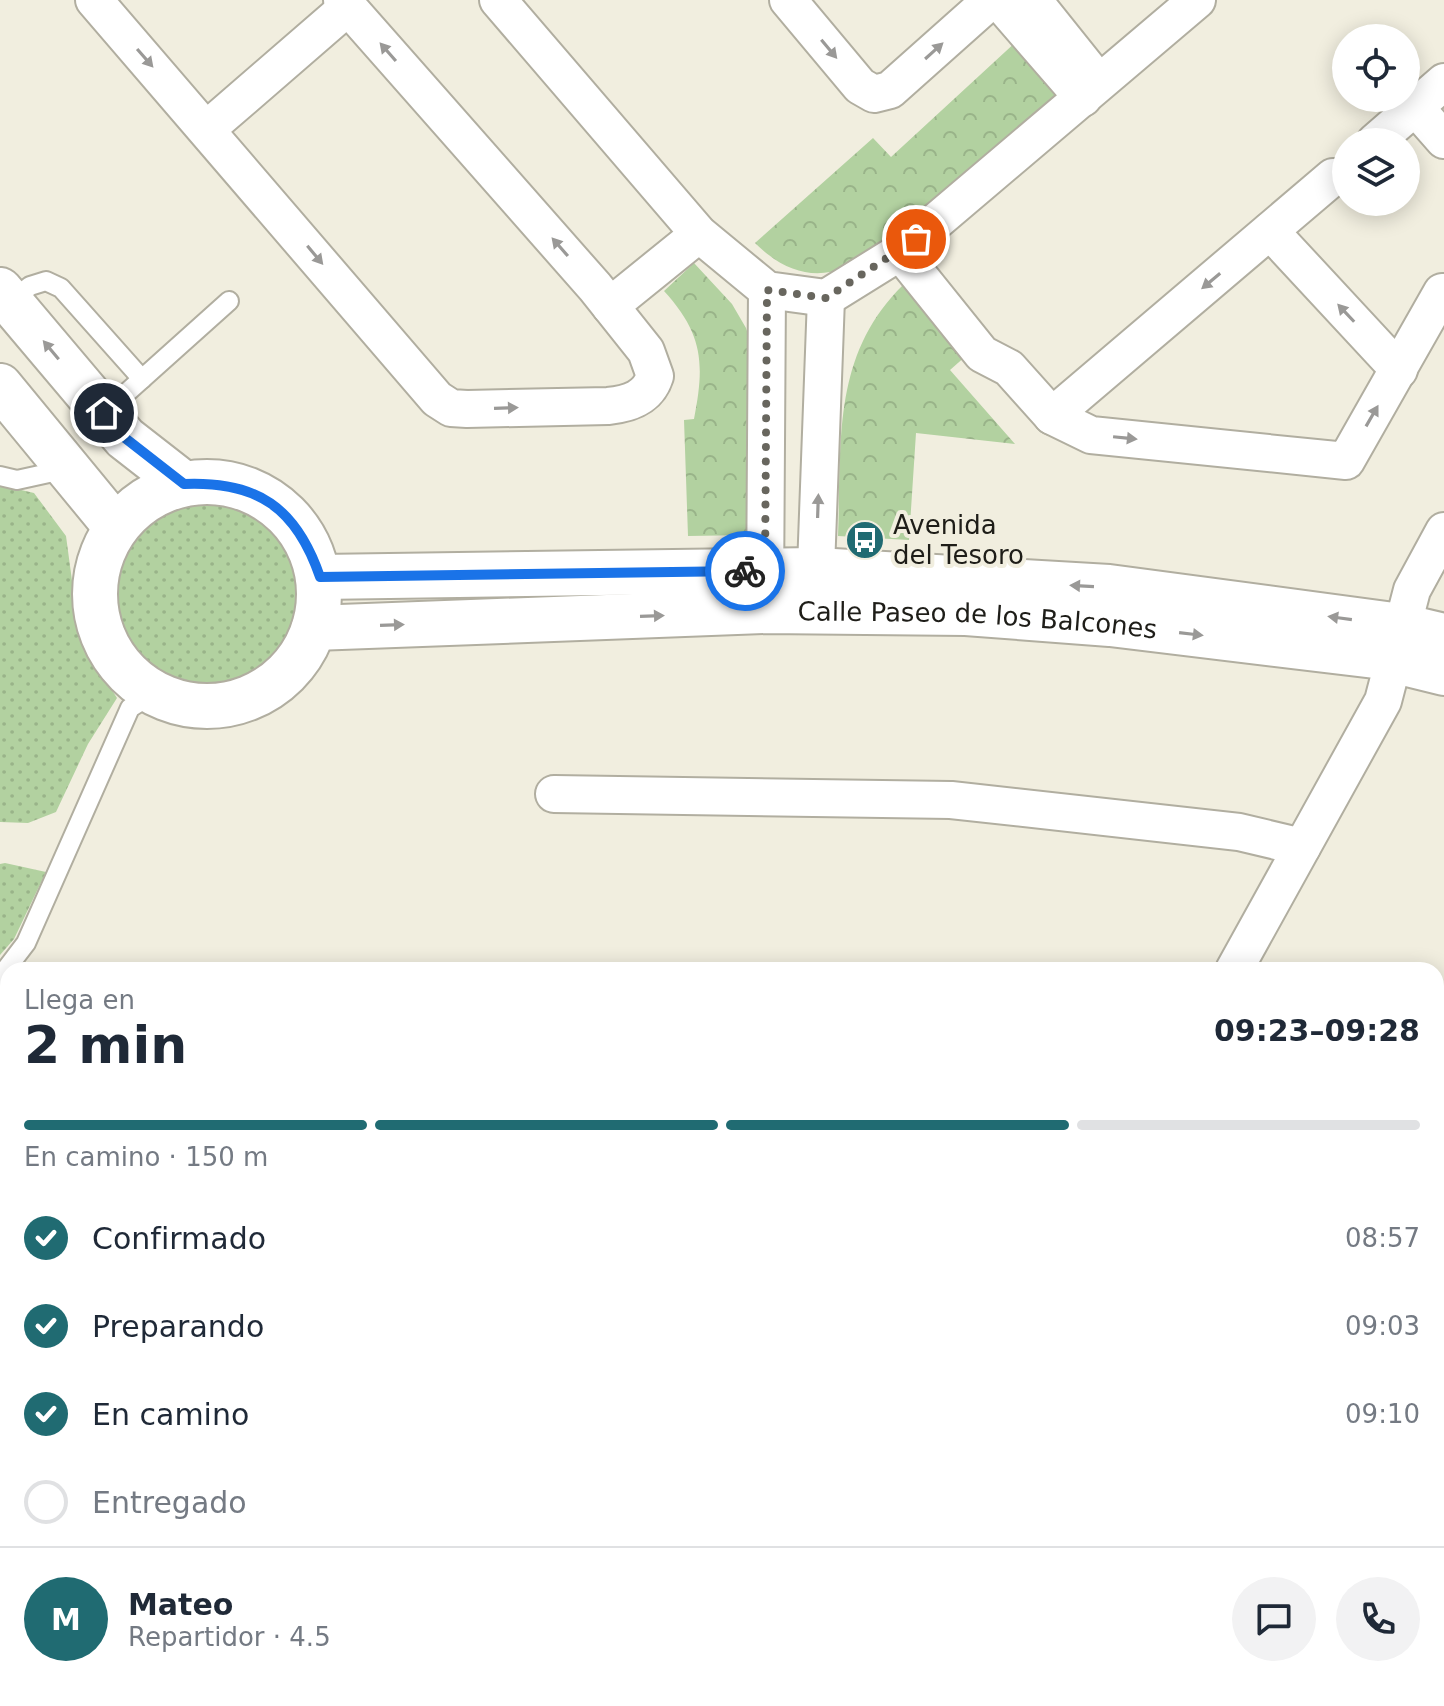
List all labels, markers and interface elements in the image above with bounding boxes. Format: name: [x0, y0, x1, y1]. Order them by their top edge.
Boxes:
map controls: [1332, 24, 1420, 216]
button: locate: [1332, 24, 1420, 112]
one-way arrow: [820, 39, 837, 59]
one-way arrow: [380, 42, 397, 62]
one-way arrow: [924, 42, 943, 60]
one-way arrow: [136, 48, 153, 68]
button: layers: [1332, 128, 1420, 216]
pin: [882, 205, 950, 273]
icon: bag: [894, 217, 938, 261]
one-way arrow: [551, 238, 569, 257]
one-way arrow: [306, 245, 323, 265]
one-way arrow: [1201, 272, 1221, 289]
one-way arrow: [1337, 304, 1355, 323]
one-way arrow: [43, 341, 60, 361]
pin: [70, 379, 138, 447]
icon: home: [82, 391, 126, 435]
one-way arrow: [494, 402, 519, 415]
one-way arrow: [1365, 404, 1379, 427]
one-way arrow: [1113, 432, 1138, 445]
one-way arrow: [812, 493, 825, 518]
place label: Avenida del Tesoro: [893, 510, 1024, 570]
bus stop icon: Avenida del Tesoro: [844, 519, 886, 561]
courier: [705, 531, 785, 611]
icon: bike: [723, 549, 767, 593]
one-way arrow: [1069, 579, 1094, 592]
street label: Calle Paseo de los Balcones: [798, 596, 1159, 645]
one-way arrow: [640, 609, 665, 622]
one-way arrow: [1327, 611, 1352, 624]
one-way arrow: [380, 619, 405, 632]
one-way arrow: [1179, 627, 1204, 640]
text: Llega en: [24, 985, 135, 1015]
text: 09:23–09:28: [1214, 1013, 1420, 1048]
text: 2 min: [24, 1015, 187, 1075]
text: En camino · 150 m: [24, 1142, 268, 1172]
icon: check: [24, 1216, 68, 1260]
text: Confirmado: [92, 1221, 266, 1256]
text: 08:57: [1345, 1223, 1420, 1253]
icon: check: [24, 1304, 68, 1348]
text: Preparando: [92, 1309, 264, 1344]
text: 09:03: [1345, 1311, 1420, 1341]
icon: check: [24, 1392, 68, 1436]
text: En camino: [92, 1397, 249, 1432]
text: 09:10: [1345, 1399, 1420, 1429]
text: Entregado: [92, 1485, 247, 1520]
button: chat: [1232, 1577, 1316, 1661]
button: phone: [1336, 1577, 1420, 1661]
text: Mateo: [128, 1587, 233, 1622]
text: M: [51, 1602, 81, 1637]
text: Repartidor · 4.5: [128, 1622, 331, 1652]

